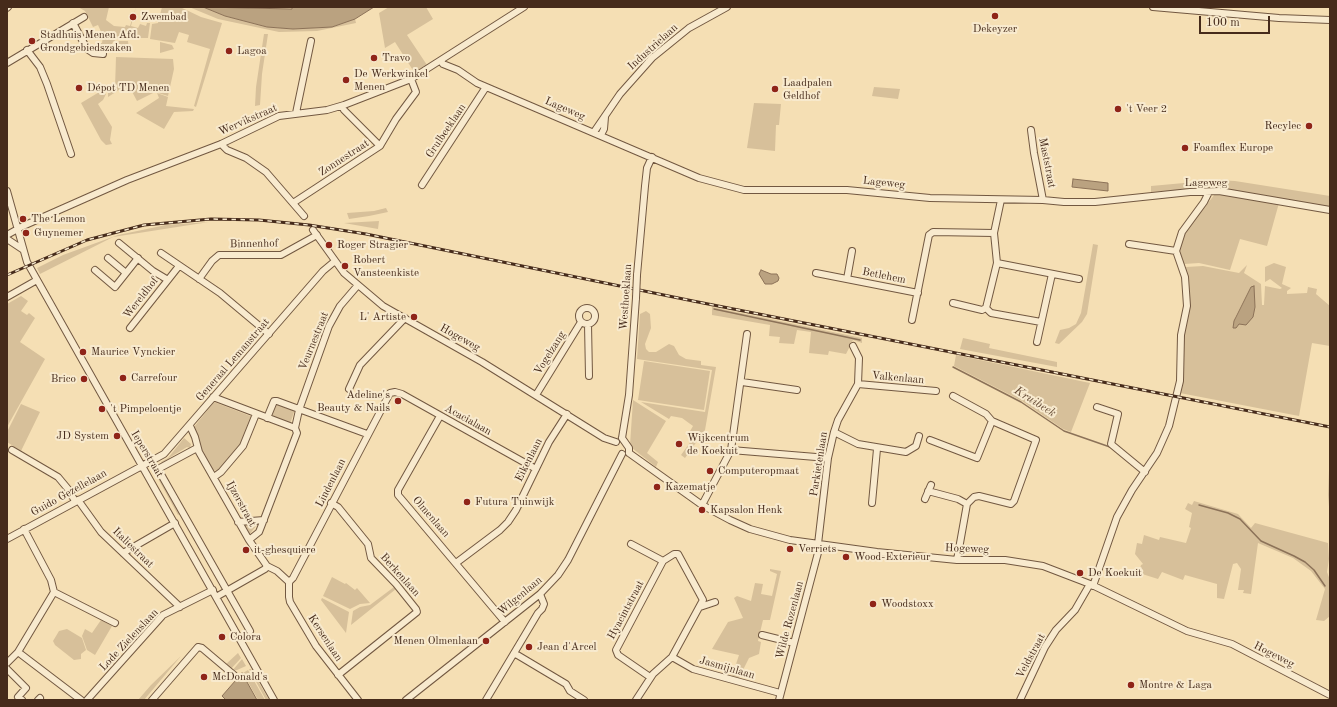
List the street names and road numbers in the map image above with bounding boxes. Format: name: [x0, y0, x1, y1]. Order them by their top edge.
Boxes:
street label: Industrielaan: [625, 21, 681, 73]
street label: Lageweg: [543, 95, 587, 123]
street label: Wervikstraat: [217, 101, 279, 139]
street label: Grulbeeklaan: [423, 101, 469, 161]
street label: Zonnestraat: [316, 137, 372, 179]
street label: Maststraat: [1036, 137, 1058, 189]
street label: Lageweg: [862, 174, 906, 192]
street label: Lageweg: [1185, 176, 1227, 190]
street label: Binnenhof: [230, 237, 278, 251]
street label: Westhoeklaan: [617, 263, 635, 331]
street label: Betlehem: [861, 265, 907, 287]
street label: Wereldhof: [121, 275, 161, 321]
street label: Veurnestraat: [296, 310, 332, 372]
street label: Generaal Lemanstraat: [193, 316, 273, 404]
street label: Hogeweg: [438, 322, 482, 354]
street label: Vogelzang: [531, 329, 569, 377]
street label: Valkenlaan: [871, 369, 925, 387]
street label: Acacialaan: [442, 402, 494, 438]
street label: Ieperstraat: [128, 428, 166, 480]
street label: Parkietenlaan: [807, 431, 831, 497]
street label: Eikenlaan: [512, 436, 546, 484]
street label: Lindenlaan: [313, 456, 349, 510]
street label: Guido Gezellelaan: [29, 467, 109, 519]
street label: Ijzerstraat: [223, 479, 259, 529]
street label: Olmenlaan: [410, 494, 452, 540]
street label: Italiestraat: [110, 525, 156, 571]
street label: Hogeweg: [945, 542, 989, 556]
street label: Berkenlaan: [377, 551, 423, 599]
street label: Wilgenlaan: [495, 574, 545, 618]
street label: Hyacintstraat: [605, 578, 647, 642]
street label: Wilde Rozenlaan: [773, 580, 807, 660]
street label: Lode Zielenslaan: [97, 606, 161, 674]
street label: Kersenlaan: [305, 612, 345, 664]
street label: Veldstraat: [1014, 631, 1048, 681]
street label: Hogeweg: [1251, 639, 1297, 671]
street label: Jasmijnlaan: [698, 654, 756, 682]

